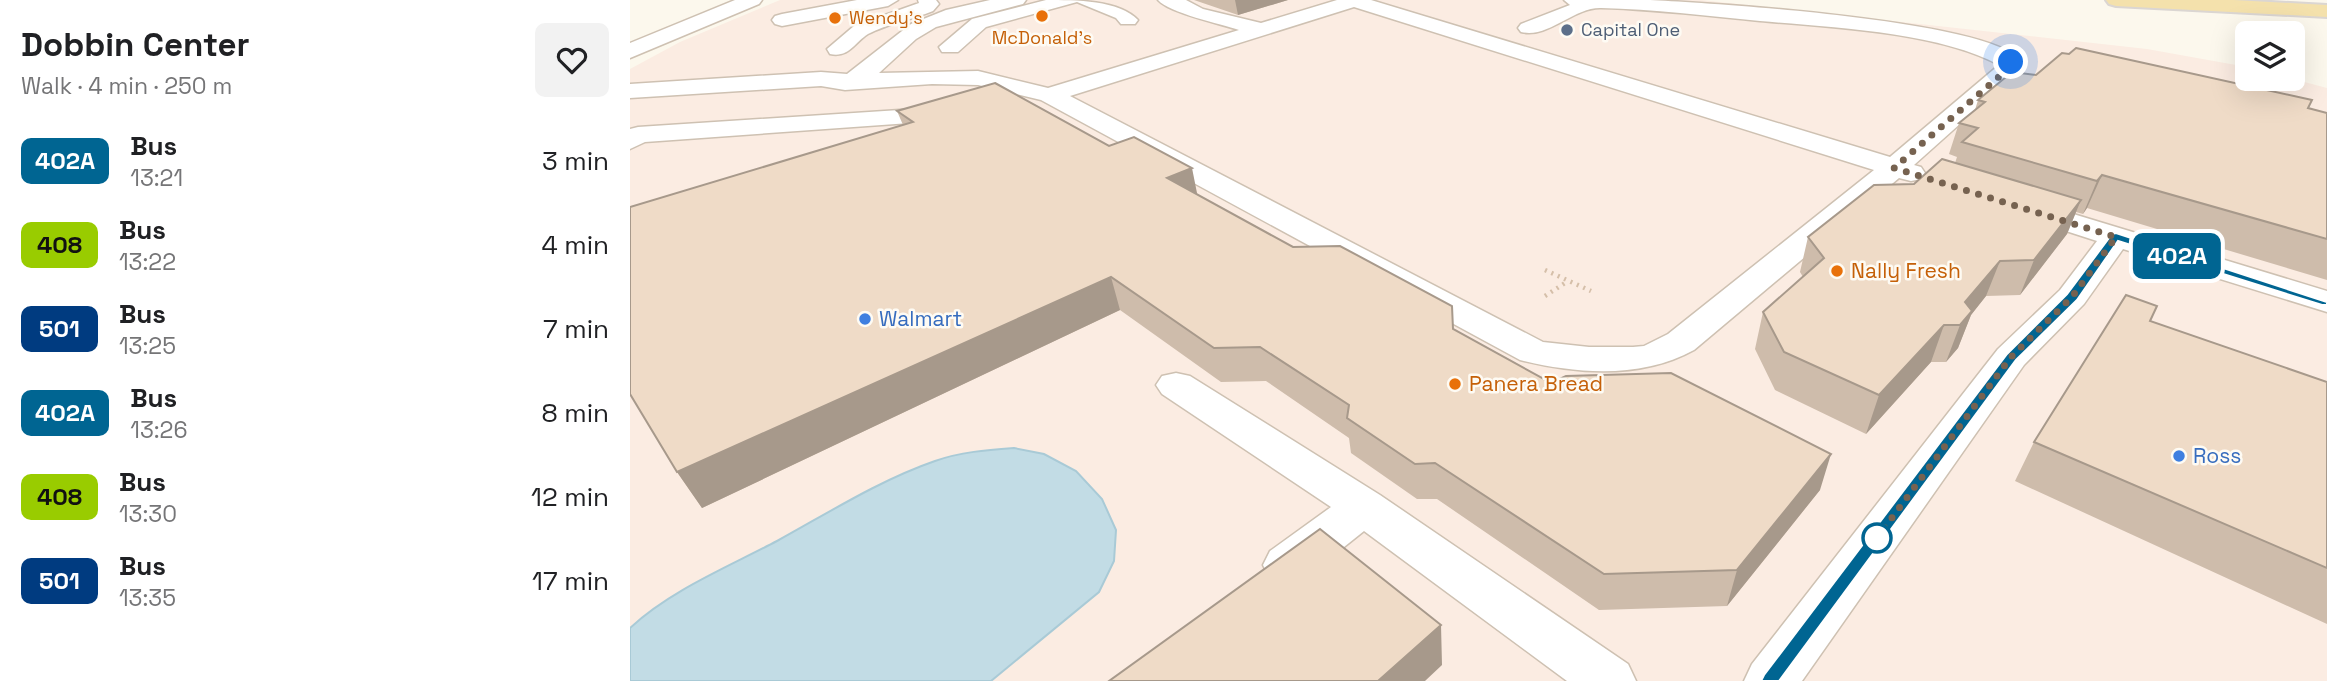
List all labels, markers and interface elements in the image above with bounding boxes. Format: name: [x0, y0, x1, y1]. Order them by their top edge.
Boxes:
place label: Wendy's: [849, 6, 923, 29]
marker: McDonald's: [1034, 8, 1050, 24]
marker: Wendy's: [827, 10, 843, 26]
place label: Capital One: [1581, 18, 1680, 41]
map controls: [2235, 21, 2305, 91]
button: layers: [2235, 21, 2305, 91]
marker: Capital One: [1559, 22, 1575, 38]
button: heart: [535, 23, 609, 97]
text: Dobbin Center: [21, 24, 250, 66]
place label: McDonald's: [992, 26, 1092, 49]
your location: [1993, 44, 2028, 79]
text: Walk · 4 min · 250 m: [21, 71, 232, 101]
text: Bus: [130, 129, 177, 163]
text: 3 min: [542, 144, 609, 178]
text: 402A: [35, 145, 95, 176]
text: 13:21: [130, 163, 183, 193]
text: Bus: [119, 213, 166, 247]
text: 4 min: [541, 228, 609, 262]
text: 408: [37, 229, 82, 260]
line badge: 402A: [2128, 233, 2226, 279]
text: 402A: [2147, 240, 2207, 271]
text: 13:22: [119, 247, 176, 277]
place label: Nally Fresh: [1851, 257, 1961, 284]
marker: Nally Fresh: [1829, 263, 1845, 279]
text: Bus: [119, 297, 166, 331]
place label: Walmart: [879, 305, 962, 332]
marker: Walmart: [857, 311, 873, 327]
text: 7 min: [543, 312, 609, 346]
text: 501: [39, 313, 80, 344]
text: 13:25: [119, 331, 176, 361]
place label: Panera Bread: [1469, 370, 1603, 397]
marker: Panera Bread: [1447, 376, 1463, 392]
text: Bus: [130, 381, 177, 415]
text: 8 min: [541, 396, 609, 430]
text: 402A: [35, 397, 95, 428]
text: 13:26: [130, 415, 188, 445]
place label: Ross: [2193, 442, 2241, 469]
marker: Ross: [2171, 448, 2187, 464]
text: Bus: [119, 465, 166, 499]
text: 12 min: [531, 480, 609, 514]
text: 408: [37, 481, 82, 512]
text: 13:30: [119, 499, 177, 529]
unlabelled marker: [1862, 523, 1892, 553]
text: Bus: [119, 549, 166, 583]
text: 17 min: [532, 564, 609, 598]
text: 501: [39, 565, 80, 596]
text: 13:35: [119, 583, 176, 613]

